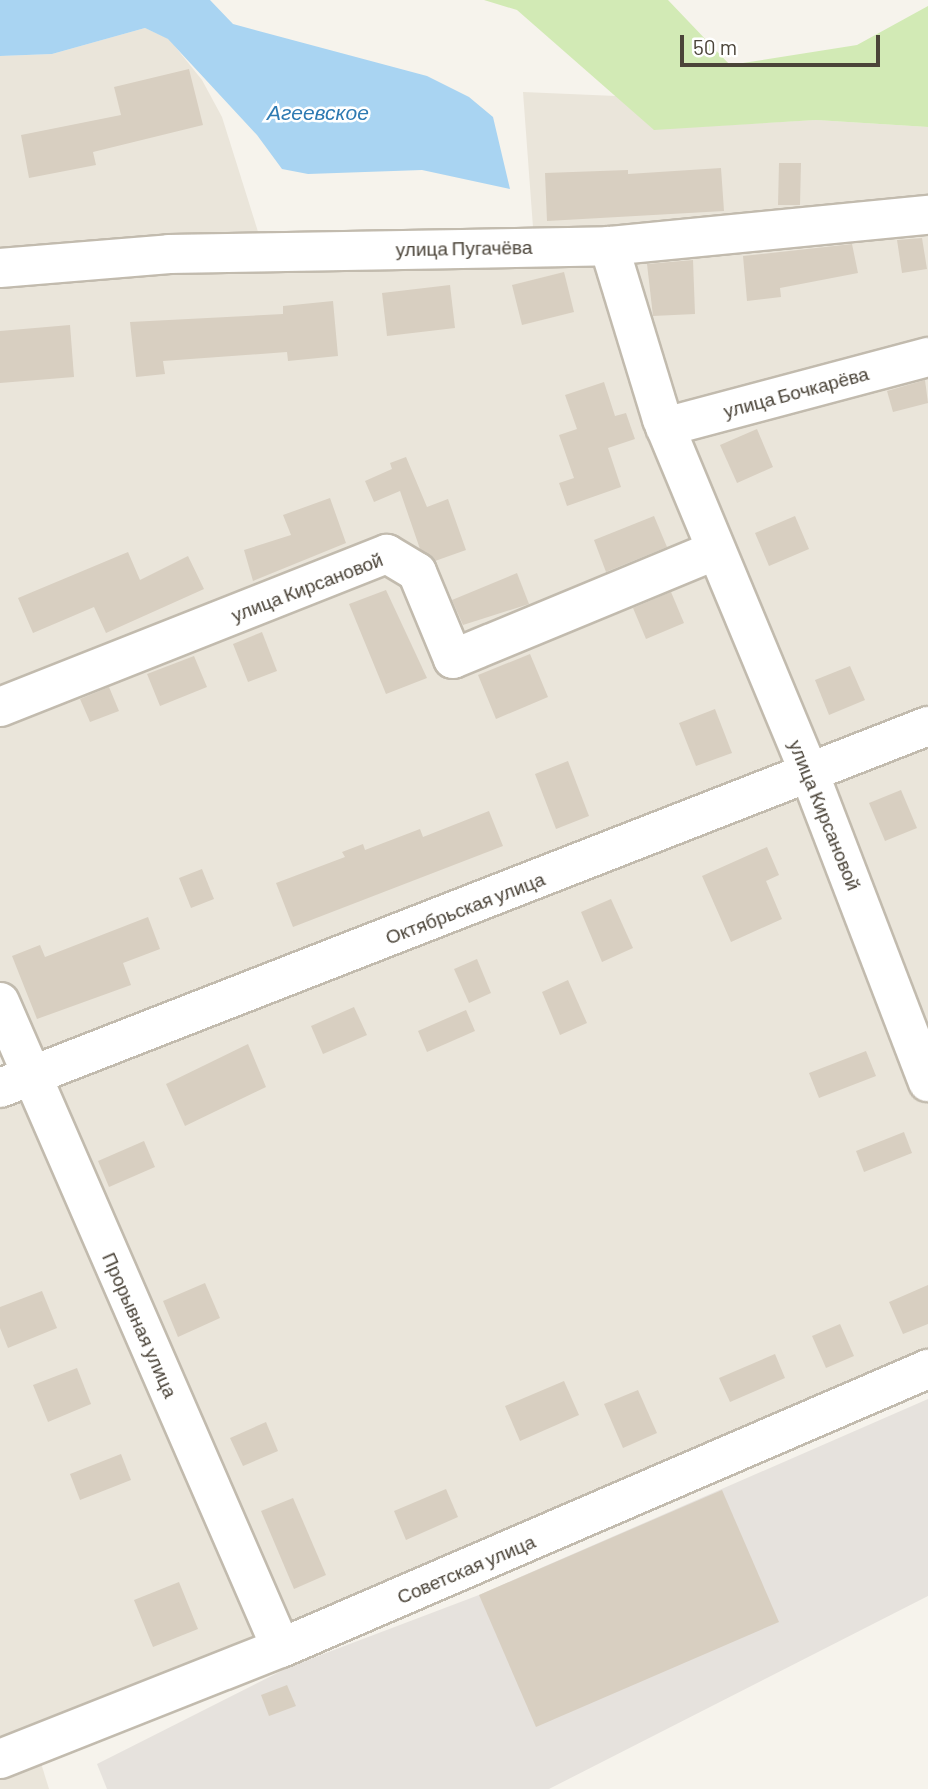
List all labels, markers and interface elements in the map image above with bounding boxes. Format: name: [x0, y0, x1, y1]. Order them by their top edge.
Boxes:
scale bar: [683, 21, 883, 65]
text: 50 m: [693, 34, 737, 59]
water label: Агеевское: [267, 99, 369, 125]
street label: улица Пугачёва: [395, 235, 533, 261]
street label: улица Бочкарёва: [721, 362, 871, 422]
street label: улица Кирсановой: [228, 548, 386, 626]
street label: улица Кирсановой: [784, 736, 866, 894]
street label: Октябрьская улица: [382, 867, 548, 949]
street label: Прорывная улица: [98, 1249, 182, 1401]
street label: Советская улица: [394, 1530, 538, 1608]

